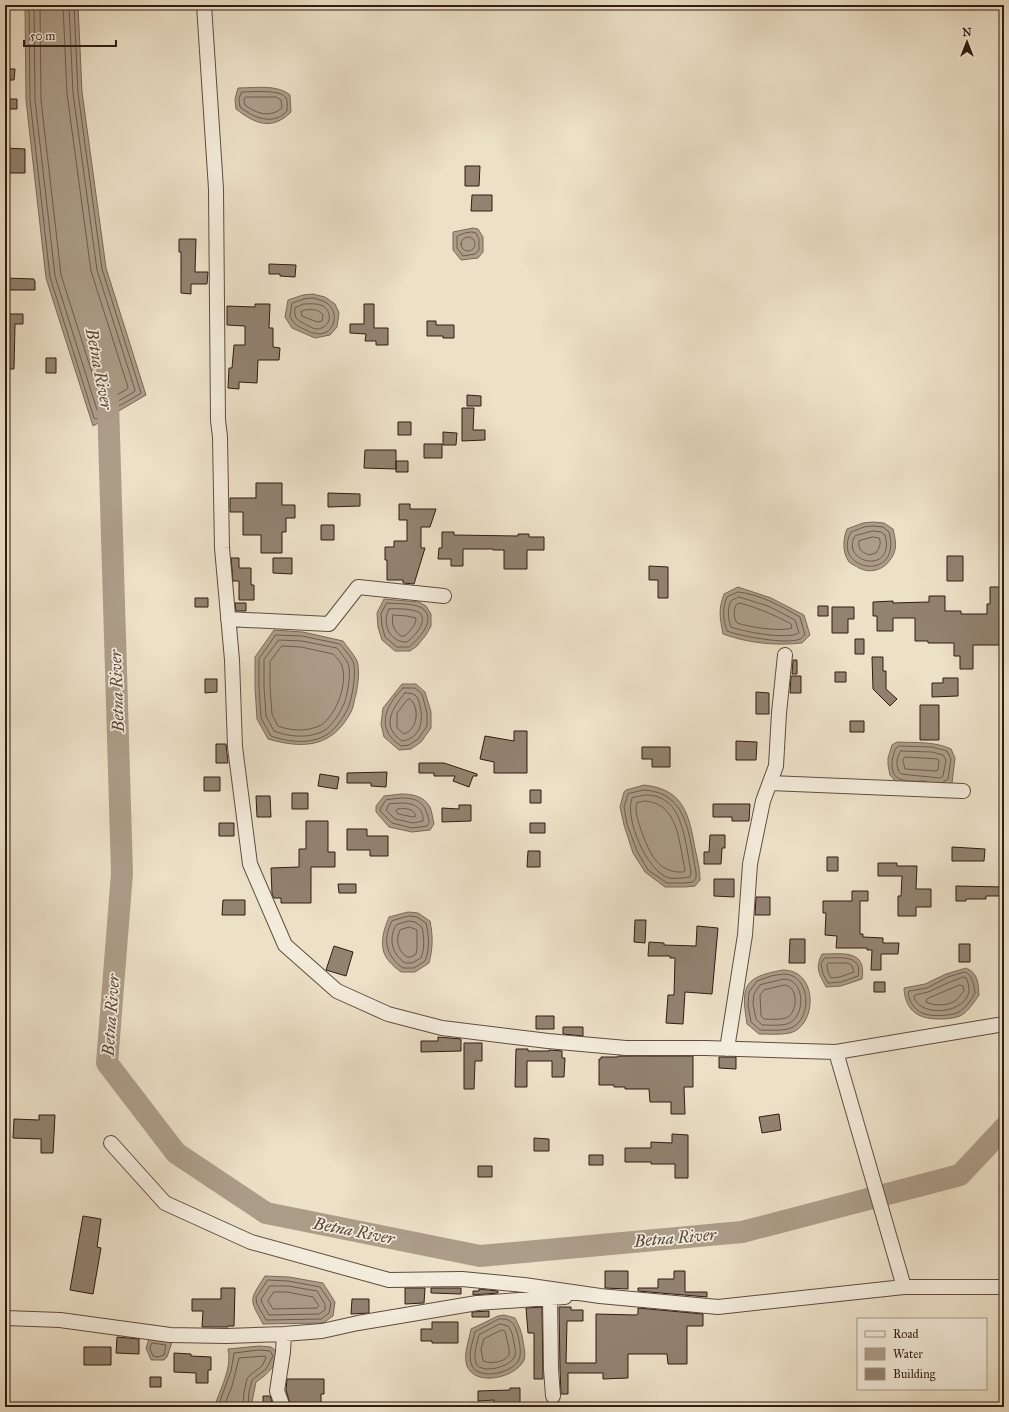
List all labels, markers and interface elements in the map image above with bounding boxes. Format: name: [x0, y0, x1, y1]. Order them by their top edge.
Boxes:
scale bar: [24, 22, 116, 48]
north arrow: [947, 22, 987, 62]
text: N: [962, 26, 972, 39]
text: 50 m: [30, 29, 55, 43]
water label: Betna River: [81, 326, 117, 412]
water label: Betna River: [105, 649, 129, 734]
water label: Betna River: [98, 972, 124, 1058]
water label: Betna River: [311, 1213, 397, 1249]
water label: Betna River: [632, 1224, 718, 1252]
legend: [857, 1318, 987, 1390]
text: Road: [893, 1327, 919, 1341]
text: Water: [893, 1347, 923, 1361]
text: Building: [893, 1367, 936, 1382]

